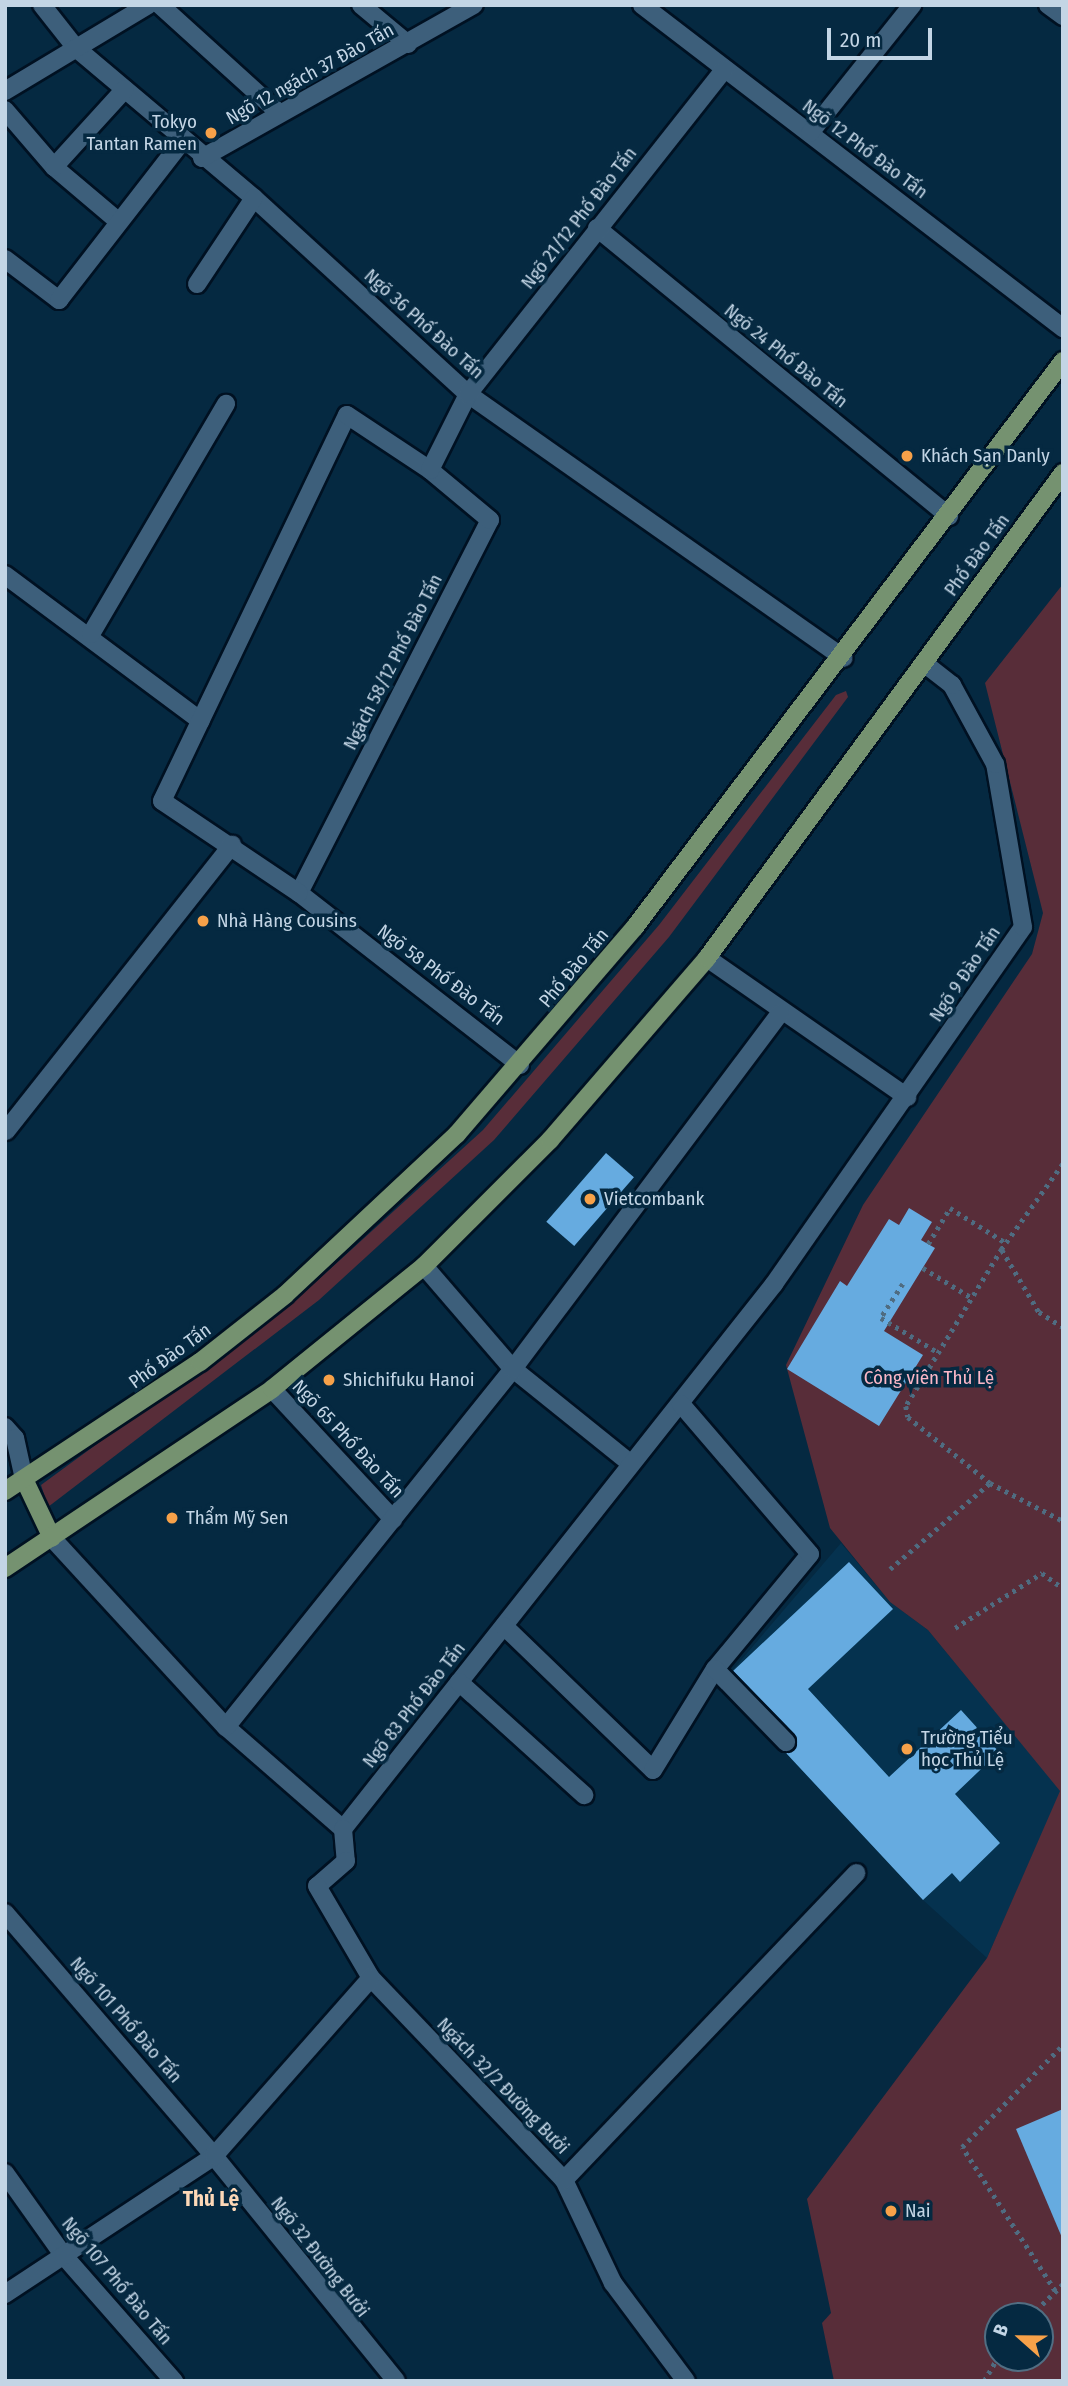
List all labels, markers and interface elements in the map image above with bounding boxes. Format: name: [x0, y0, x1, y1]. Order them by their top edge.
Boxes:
scale bar: [830, 14, 935, 58]
street label: Ngõ 12 ngách 37 Đào Tấn: [222, 18, 398, 130]
text: 20 m: [840, 27, 881, 53]
street label: Ngõ 12 Phố Đào Tấn: [798, 94, 932, 204]
place label: Tokyo Tantan Ramen: [86, 111, 197, 155]
marker: Tokyo Tantan Ramen: [203, 125, 219, 141]
street label: Ngõ 21/12 Phố Đào Tấn: [516, 142, 642, 294]
street label: Ngõ 36 Phố Đào Tấn: [359, 264, 489, 384]
street label: Ngõ 24 Phố Đào Tấn: [720, 299, 852, 413]
place label: Khách Sạn Danly: [921, 445, 1050, 467]
marker: Khách Sạn Danly: [899, 448, 915, 464]
street label: Phố Đào Tấn: [940, 509, 1014, 601]
street label: Ngách 58/12 Phố Đào Tấn: [339, 570, 447, 754]
place label: Nhà Hàng Cousins: [217, 910, 357, 932]
marker: Nhà Hàng Cousins: [195, 913, 211, 929]
street label: Ngõ 58 Phố Đào Tấn: [373, 920, 509, 1030]
street label: Ngõ 9 Đào Tấn: [925, 922, 1005, 1026]
street label: Phố Đào Tấn: [534, 924, 614, 1012]
place label: Vietcombank: [604, 1188, 704, 1210]
marker: Vietcombank: [582, 1191, 598, 1207]
street label: Phố Đào Tấn: [124, 1319, 216, 1393]
park label: Công viên Thủ Lệ: [864, 1367, 994, 1389]
place label: Shichifuku Hanoi: [343, 1369, 475, 1391]
marker: Shichifuku Hanoi: [321, 1372, 337, 1388]
street label: Ngõ 65 Phố Đào Tấn: [287, 1375, 409, 1503]
place label: Thẩm Mỹ Sen: [186, 1507, 288, 1529]
marker: Thẩm Mỹ Sen: [164, 1510, 180, 1526]
street label: Ngõ 83 Phố Đào Tấn: [358, 1638, 470, 1772]
place label: Trường Tiểu học Thủ Lệ: [921, 1727, 1013, 1771]
marker: Trường Tiểu học Thủ Lệ: [899, 1741, 915, 1757]
street label: Ngõ 101 Phố Đào Tấn: [65, 1952, 187, 2088]
street label: Ngách 32/2 Đường Bưởi: [432, 2013, 574, 2159]
district label: Thủ Lệ: [183, 2186, 239, 2212]
street label: Ngõ 32 Đường Bưởi: [266, 2192, 374, 2322]
place label: Nai: [905, 2200, 931, 2222]
marker: Nai: [883, 2203, 899, 2219]
street label: Ngõ 107 Phố Đào Tấn: [57, 2212, 177, 2350]
north arrow: [984, 2302, 1054, 2372]
text: B: [988, 2321, 1013, 2339]

